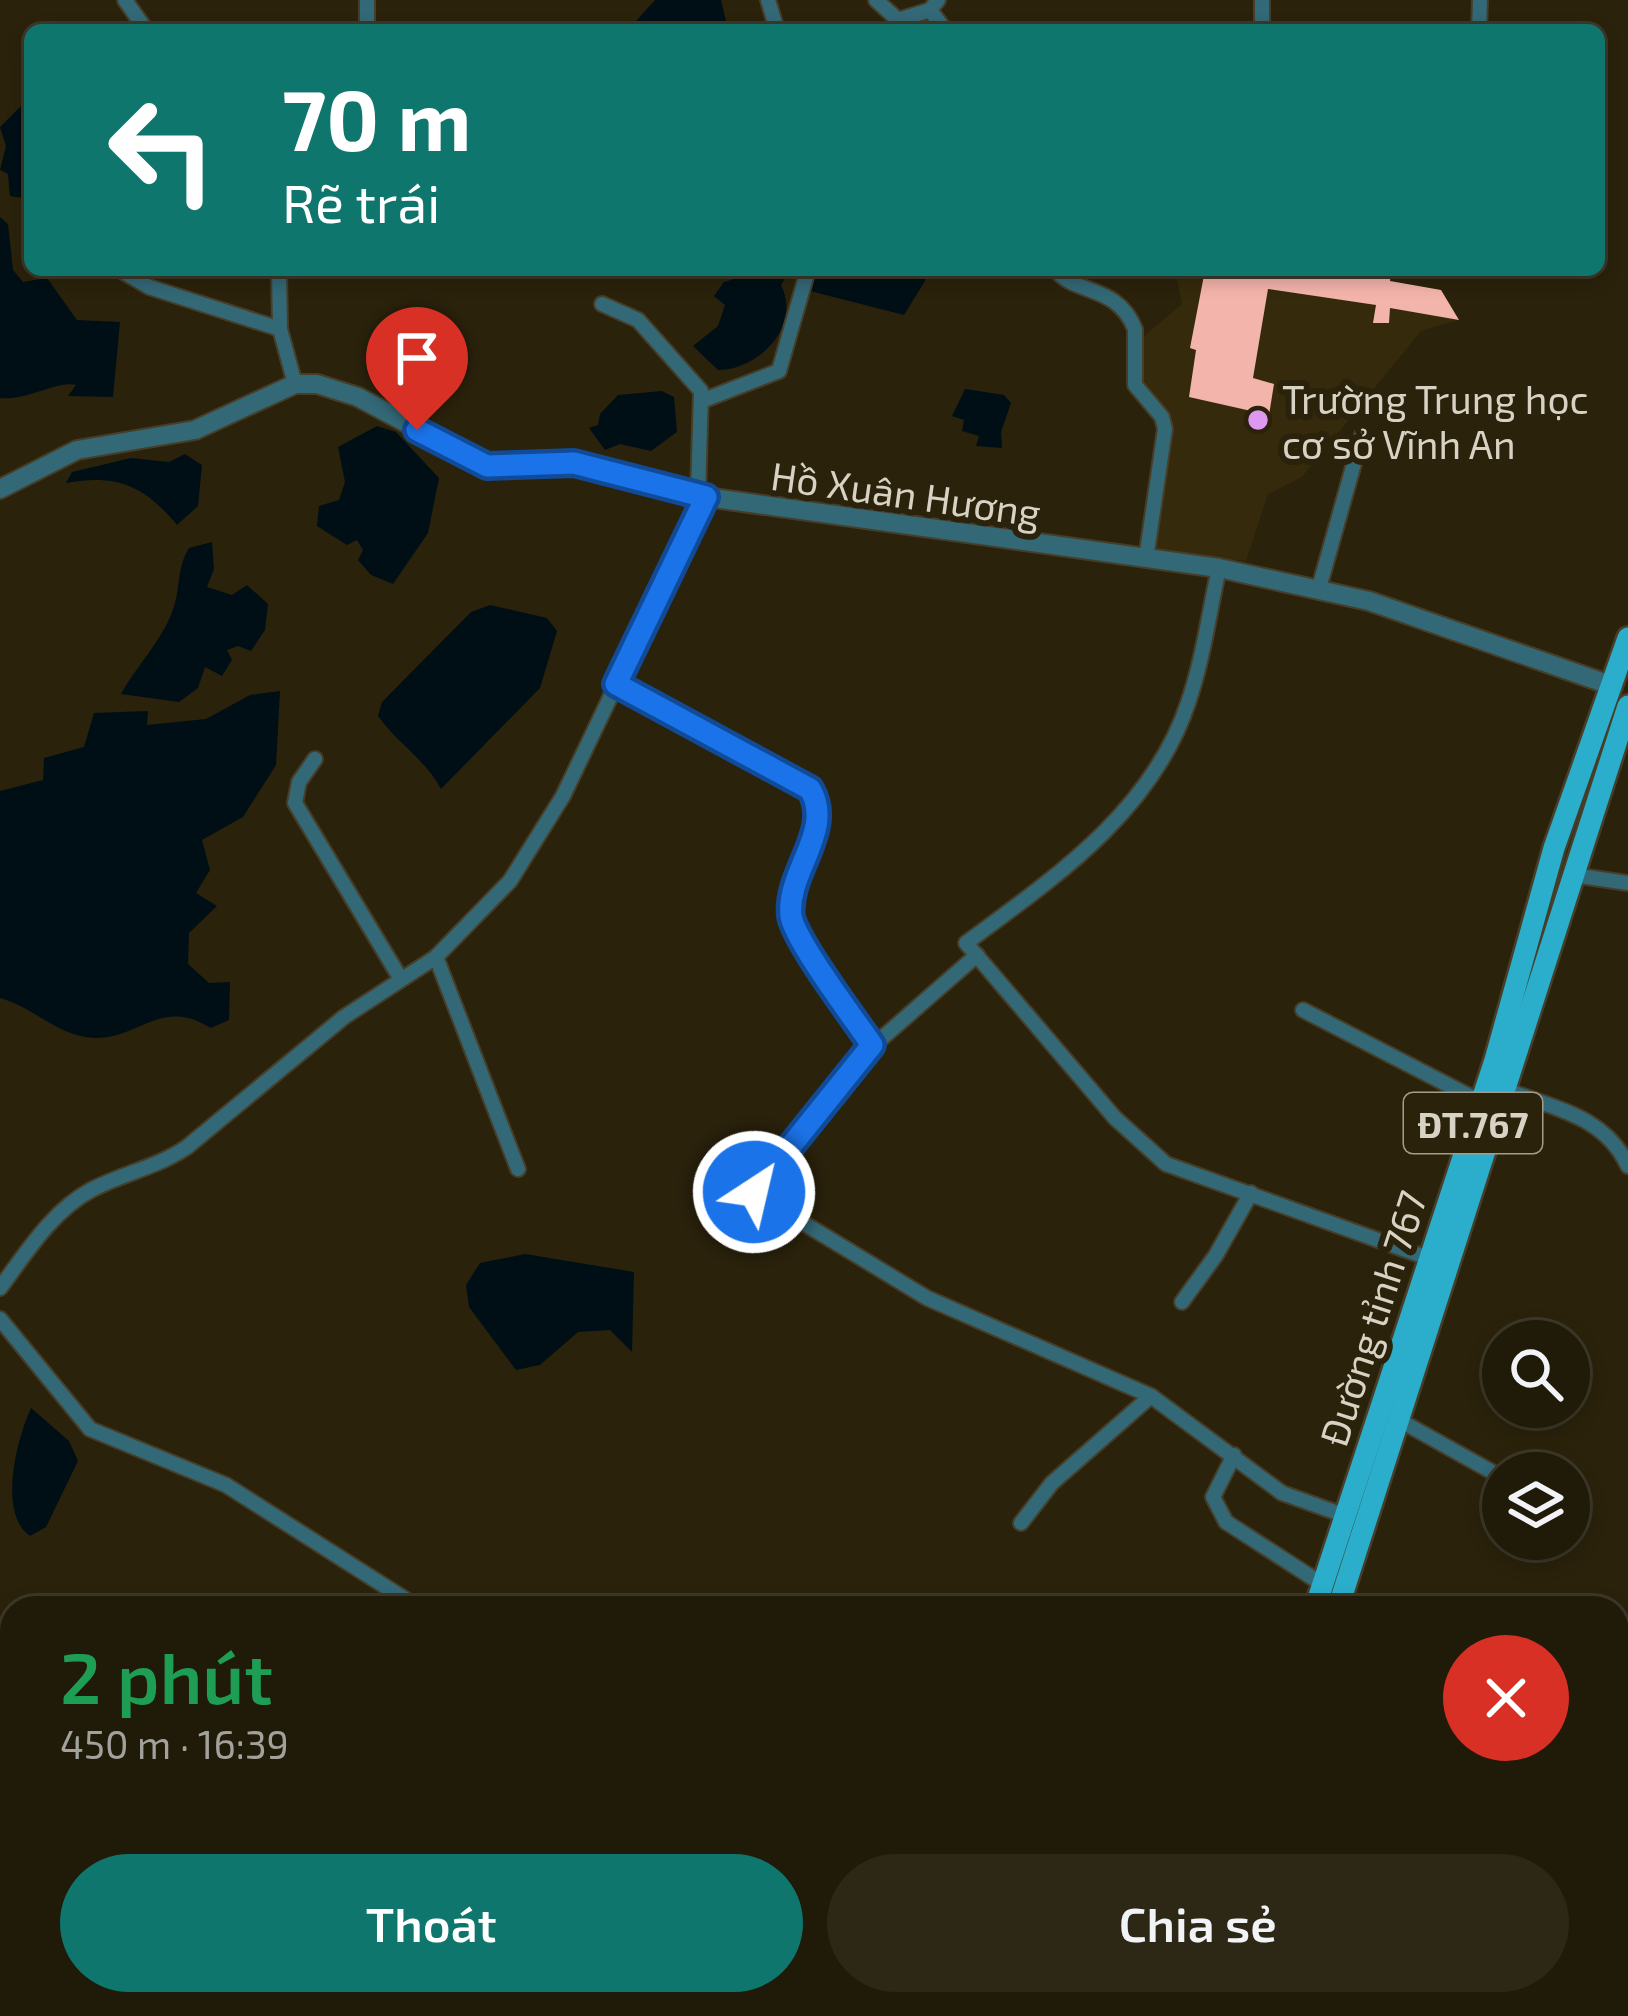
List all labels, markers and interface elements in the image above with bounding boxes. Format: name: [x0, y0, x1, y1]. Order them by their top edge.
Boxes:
text: 70 m: [282, 67, 472, 168]
icon: left: [84, 72, 240, 228]
text: Rẽ trái: [282, 169, 440, 234]
pin: [366, 307, 468, 430]
icon: arrive: [384, 325, 450, 391]
place label: Trường Trung học cơ sở Vĩnh An: [1282, 375, 1589, 467]
marker: Trường Trung học cơ sở Vĩnh An: [1245, 407, 1271, 433]
street label: Hồ Xuân Hương: [768, 451, 1044, 535]
road number: ĐT.767: [1404, 1093, 1542, 1153]
position arrow: [691, 1129, 817, 1255]
street label: Đường tỉnh 767: [1309, 1185, 1435, 1451]
map controls: [1482, 1320, 1590, 1560]
button: search: [1482, 1320, 1590, 1428]
button: layers: [1482, 1452, 1590, 1560]
text: 2 phút: [60, 1632, 273, 1718]
button: close: [1443, 1635, 1569, 1761]
text: 450 m · 16:39: [60, 1720, 289, 1767]
button: Thoát: [60, 1854, 803, 1992]
button: Chia sẻ: [827, 1854, 1569, 1992]

